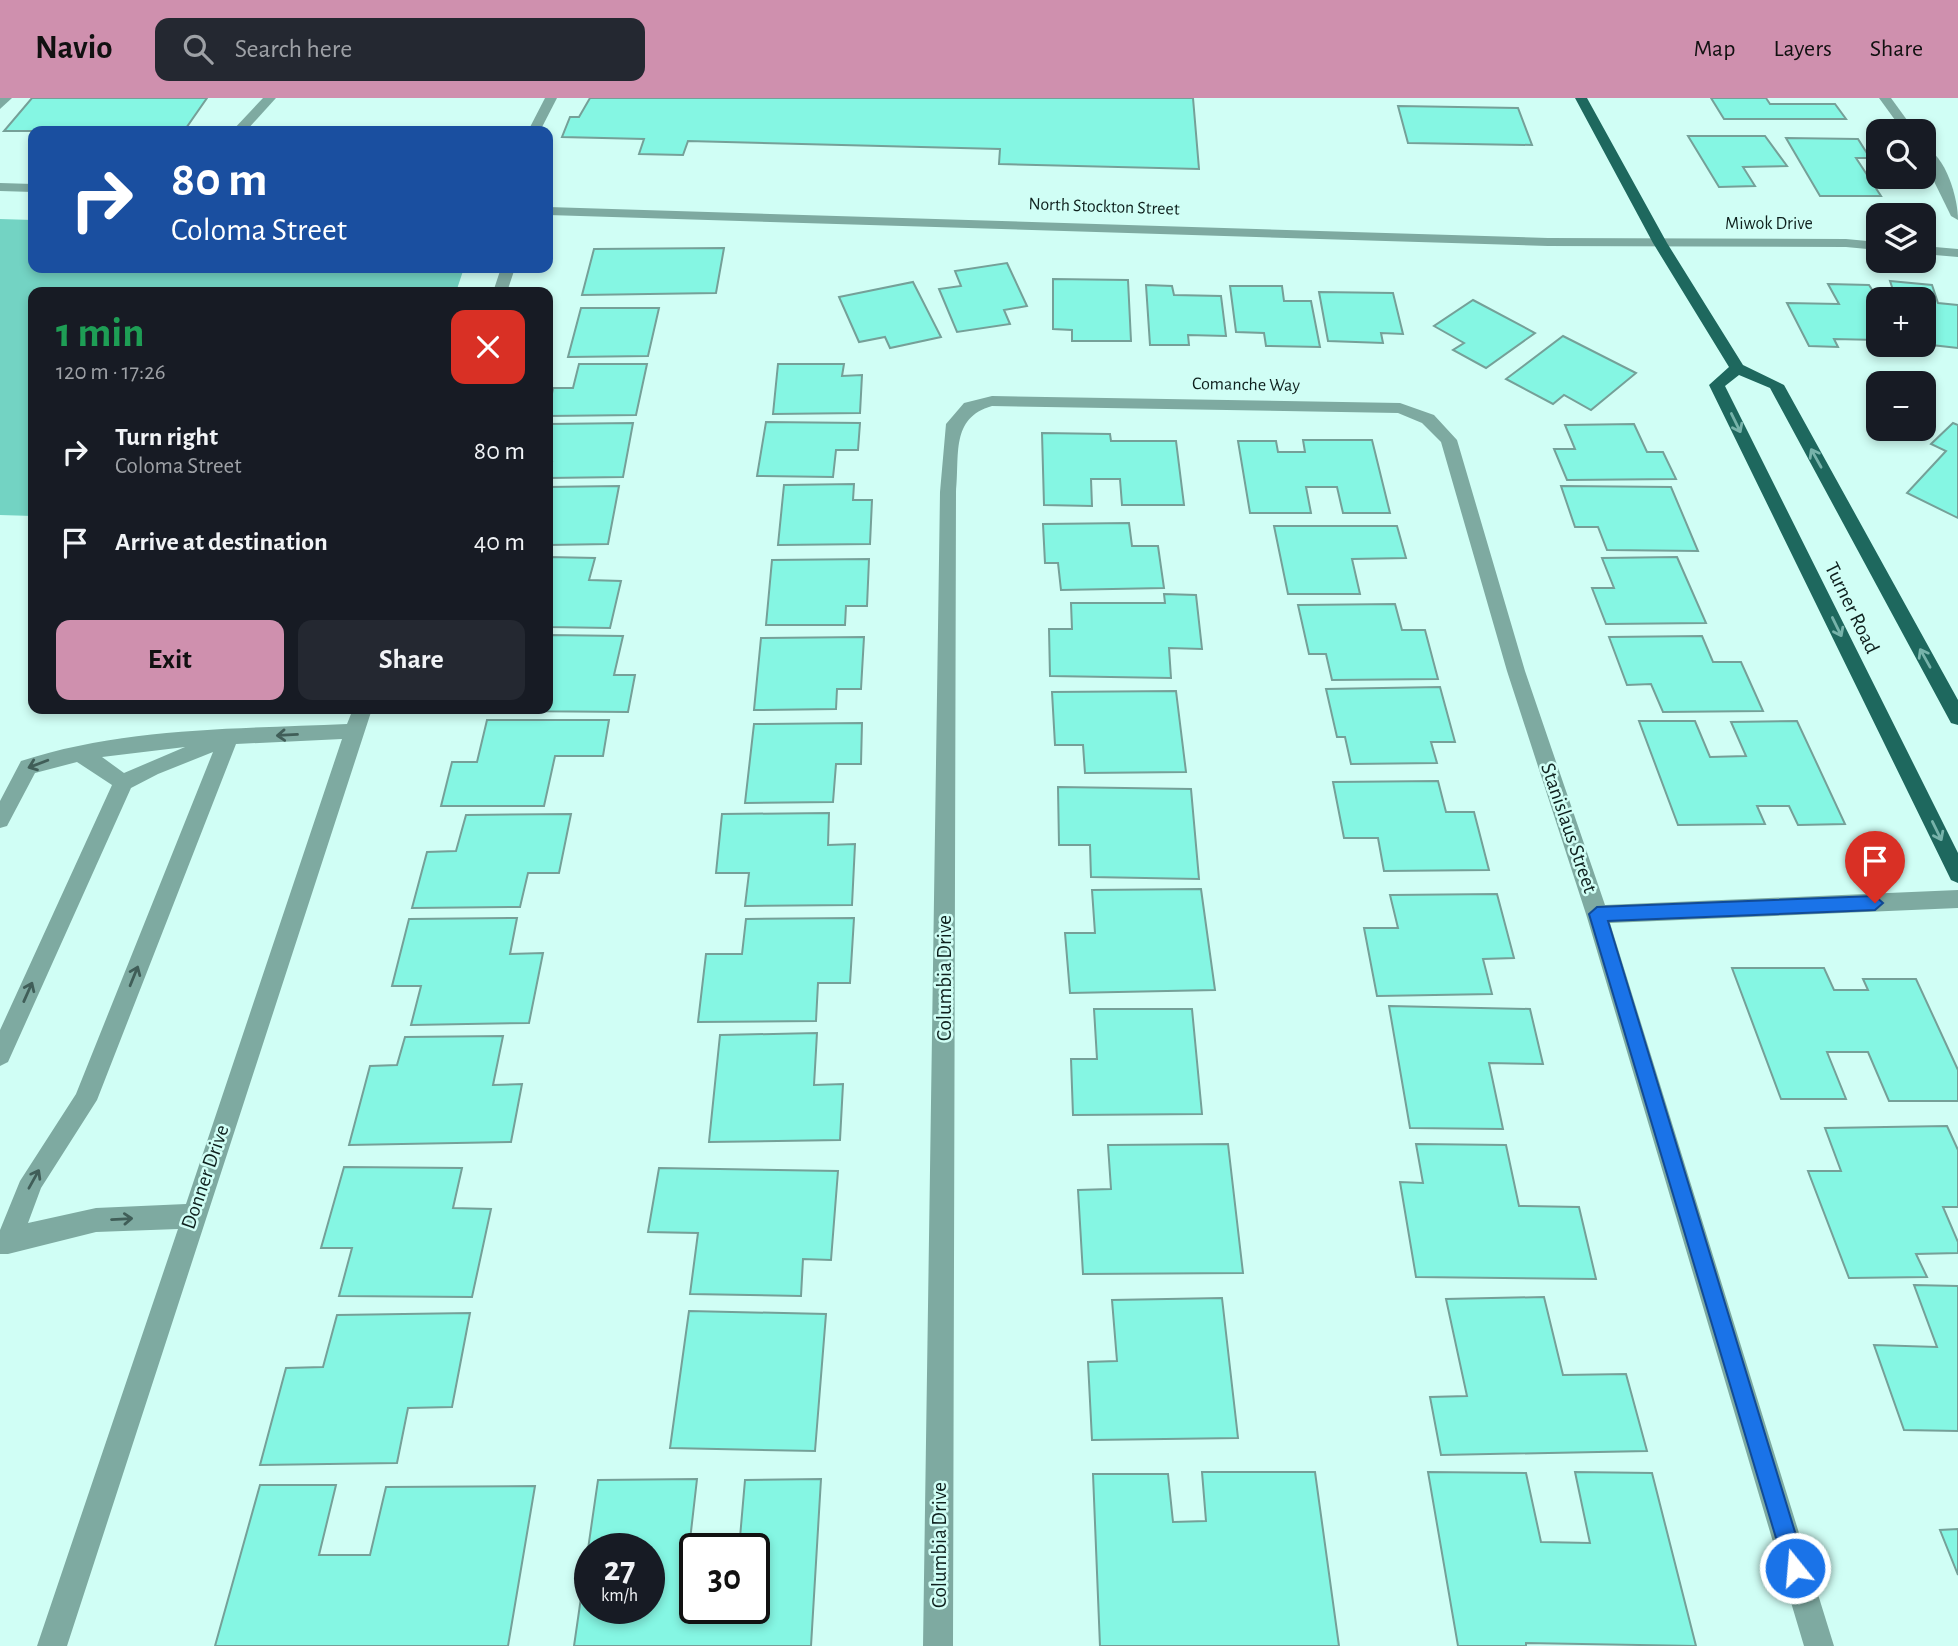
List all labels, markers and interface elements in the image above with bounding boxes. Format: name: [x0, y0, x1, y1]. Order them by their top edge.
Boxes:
search box: [155, 18, 645, 81]
icon: search: [179, 30, 217, 68]
text: Navio: [35, 32, 113, 65]
text: Search here: [235, 36, 352, 62]
text: Map: [1693, 37, 1735, 61]
text: Layers: [1773, 37, 1832, 61]
text: Share: [1870, 37, 1923, 61]
map controls: [1866, 119, 1936, 441]
button: search: [1866, 119, 1936, 189]
icon: right: [56, 154, 147, 245]
text: 80 m: [171, 156, 268, 205]
street label: North Stockton Street: [1028, 195, 1180, 219]
button: layers: [1866, 203, 1936, 273]
text: Coloma Street: [171, 214, 347, 246]
street label: Miwok Drive: [1725, 215, 1813, 233]
button: +: [1866, 287, 1936, 357]
button: close: [451, 310, 525, 384]
text: 1 min: [56, 312, 145, 354]
text: 120 m · 17:26: [56, 361, 166, 384]
button: −: [1866, 371, 1936, 441]
street label: Comanche Way: [1192, 375, 1300, 395]
one-way arrow: [1730, 412, 1743, 433]
text: Turn right: [115, 424, 218, 450]
icon: right: [56, 433, 94, 471]
text: 80 m: [474, 438, 525, 464]
one-way arrow: [1809, 449, 1823, 469]
text: Coloma Street: [115, 455, 242, 478]
icon: arrive: [56, 524, 94, 562]
text: Arrive at destination: [115, 529, 328, 555]
text: 40 m: [474, 529, 525, 555]
street label: Turner Road: [1821, 559, 1883, 657]
one-way arrow: [1830, 616, 1844, 637]
button: Exit: [56, 620, 284, 700]
button: Share: [298, 620, 525, 700]
one-way arrow: [1918, 648, 1931, 669]
one-way arrow: [276, 728, 299, 741]
one-way arrow: [28, 759, 49, 772]
street label: Stanislaus Street: [1537, 760, 1601, 896]
one-way arrow: [1931, 820, 1944, 841]
pin: [1845, 831, 1905, 903]
icon: arrive: [1856, 842, 1894, 880]
street label: Columbia Drive: [934, 915, 955, 1041]
one-way arrow: [129, 966, 142, 987]
one-way arrow: [22, 982, 35, 1004]
street label: Donner Drive: [177, 1122, 233, 1232]
one-way arrow: [27, 1170, 41, 1190]
one-way arrow: [111, 1213, 134, 1226]
street label: Columbia Drive: [929, 1482, 950, 1608]
position arrow: [1758, 1531, 1832, 1605]
speed limit sign: 30: [679, 1533, 770, 1624]
text: 27: [604, 1552, 635, 1587]
text: km/h: [601, 1587, 638, 1605]

